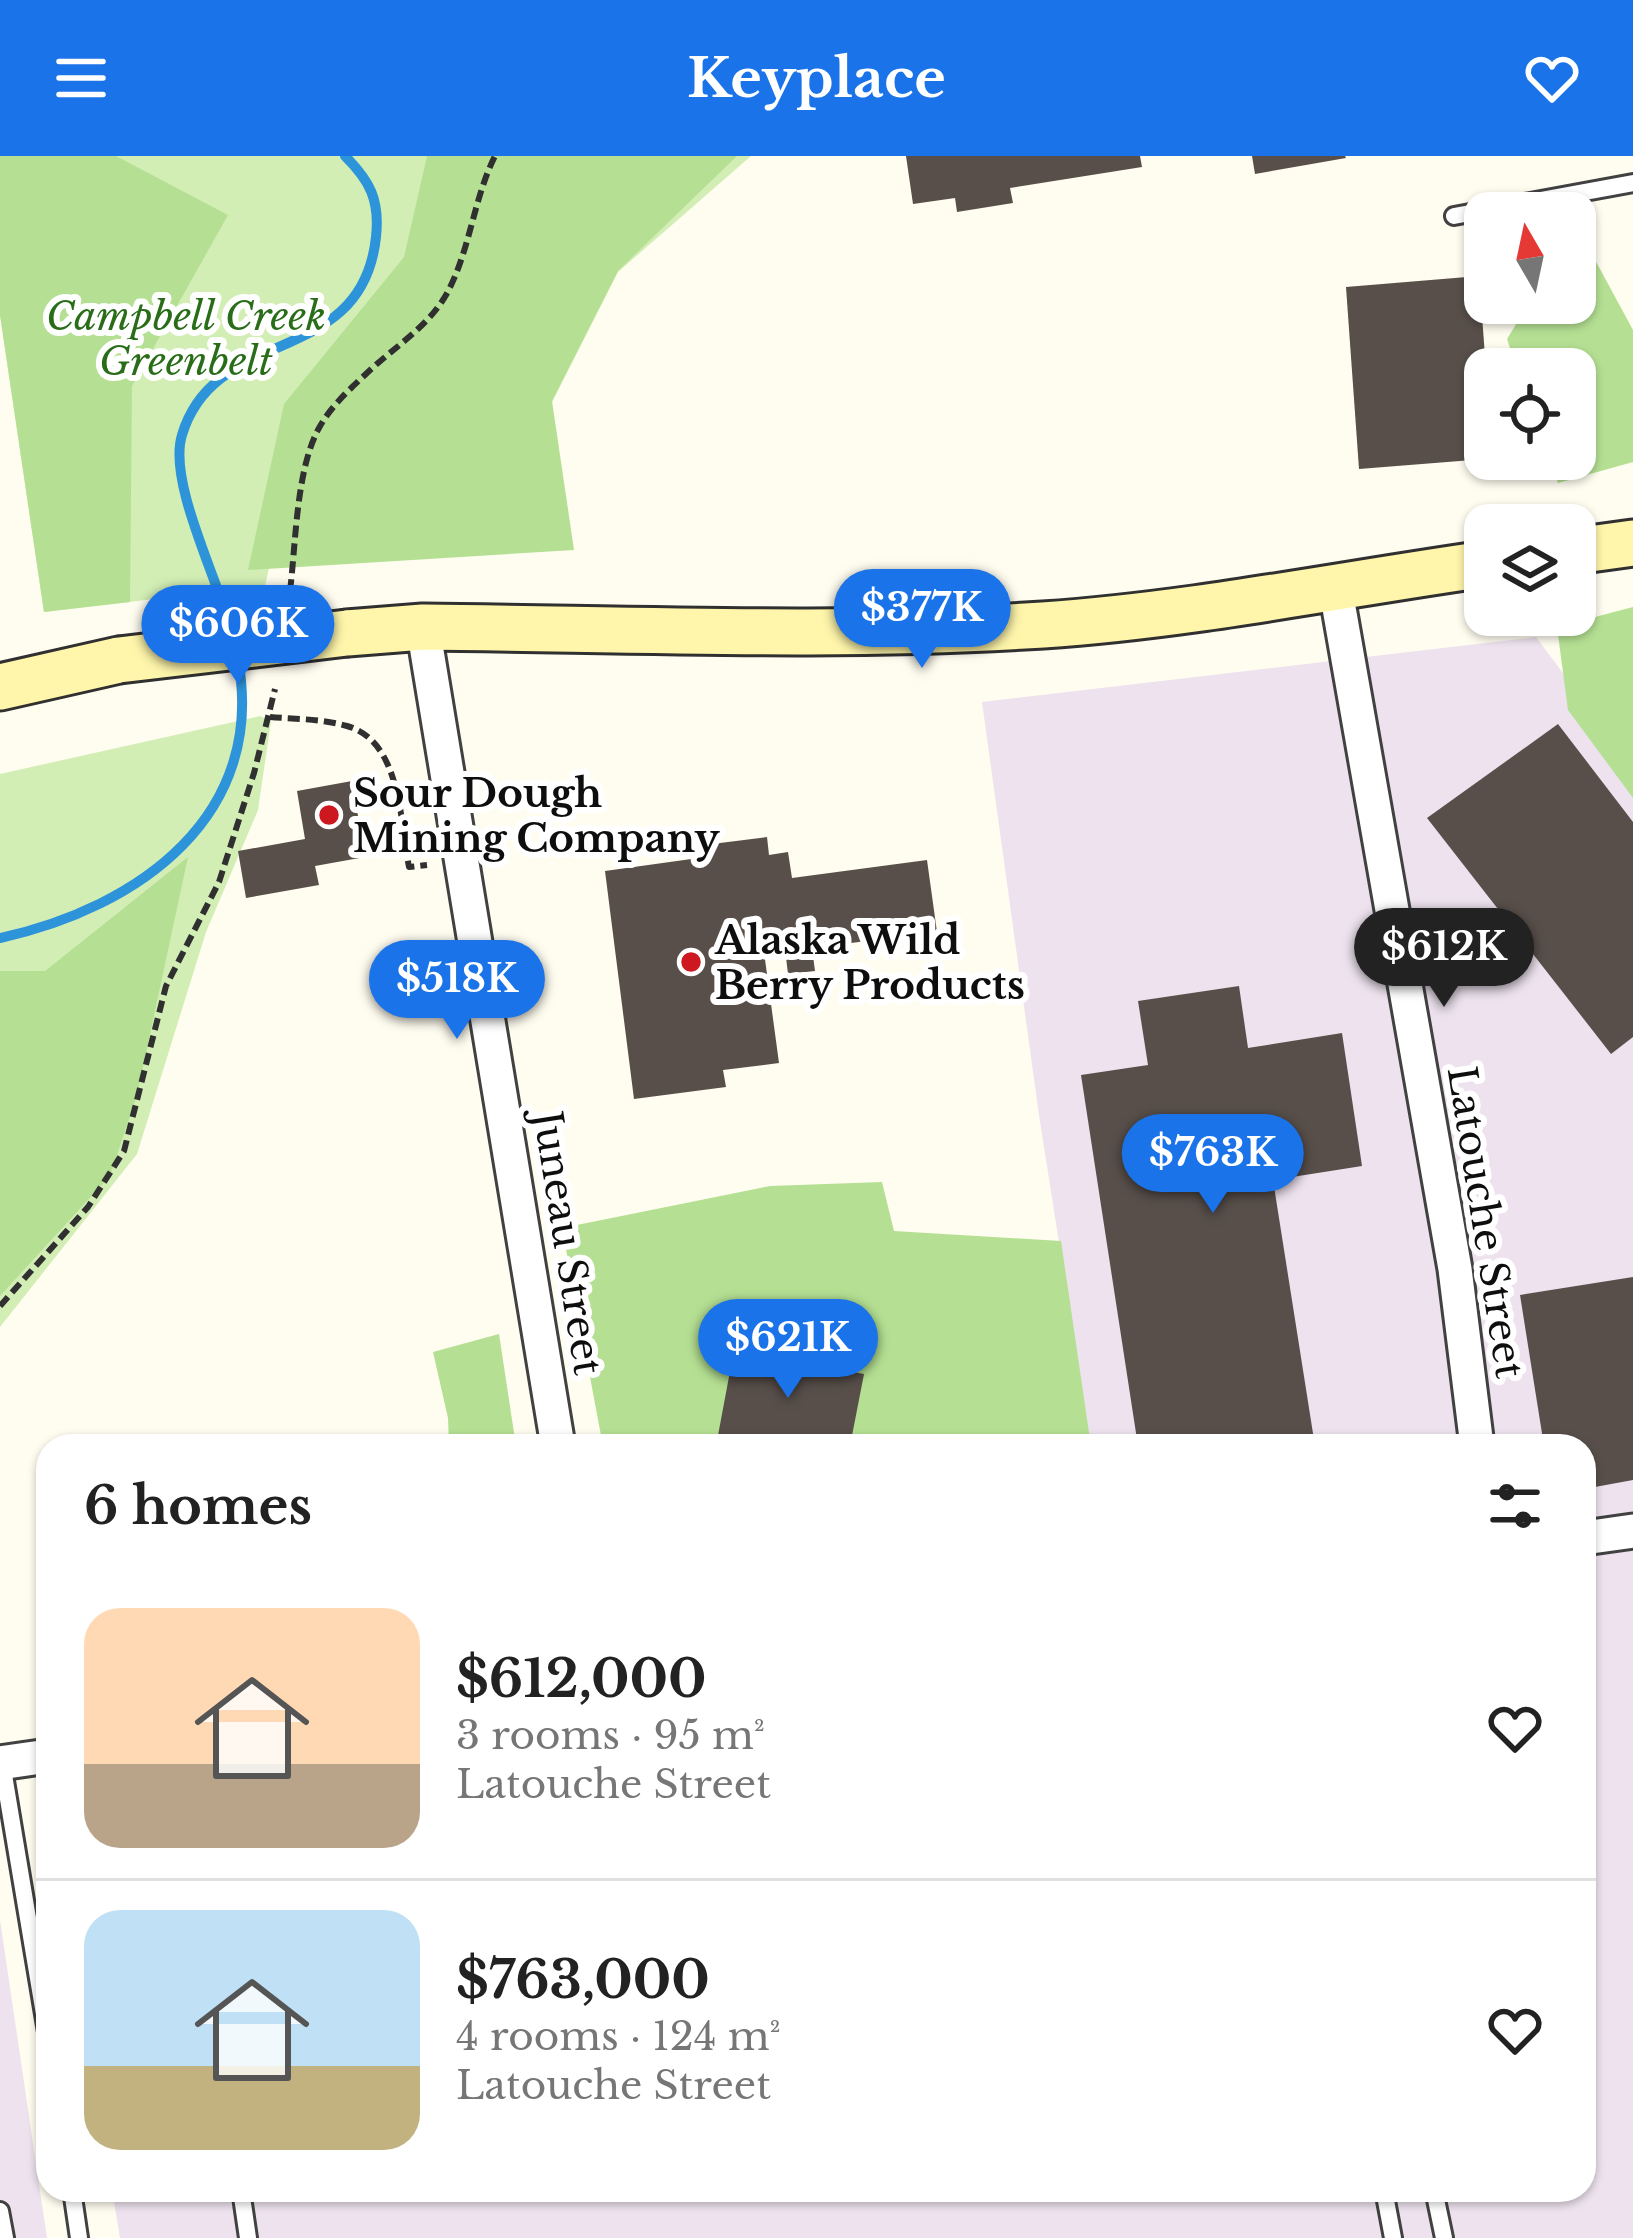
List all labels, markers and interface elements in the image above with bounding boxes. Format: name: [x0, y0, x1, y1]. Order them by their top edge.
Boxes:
icon: menu: [48, 45, 114, 111]
text: Keyplace: [687, 45, 946, 112]
icon: heart: [1519, 45, 1585, 111]
north arrow: [1464, 192, 1596, 324]
map controls: [1464, 192, 1596, 636]
park label: Campbell Creek Greenbelt: [46, 292, 326, 386]
button: locate: [1464, 348, 1596, 480]
button: layers: [1464, 504, 1596, 636]
pin: $377K: [838, 569, 1006, 671]
text: $377K: [861, 583, 983, 632]
pin: $606K: [154, 585, 322, 687]
text: $606K: [168, 599, 308, 648]
place label: Sour Dough Mining Company: [353, 769, 720, 863]
marker: Sour Dough Mining Company: [316, 802, 342, 828]
pin: $612K: [1360, 908, 1528, 1010]
place label: Alaska Wild Berry Products: [714, 916, 1025, 1010]
text: $612K: [1381, 922, 1507, 971]
pin: $518K: [373, 940, 541, 1042]
marker: Alaska Wild Berry Products: [678, 949, 704, 975]
text: $518K: [396, 954, 518, 1003]
street label: Latouche Street: [1437, 1063, 1534, 1382]
street label: Juneau Street: [522, 1103, 613, 1379]
pin: $763K: [1129, 1114, 1297, 1216]
text: $763K: [1149, 1128, 1277, 1177]
pin: $621K: [704, 1299, 872, 1401]
text: $621K: [725, 1313, 851, 1362]
icon: filters: [1482, 1473, 1548, 1539]
text: 6 homes: [84, 1475, 312, 1538]
text: $612,000: [456, 1648, 707, 1711]
icon: home: [180, 1656, 324, 1800]
icon: heart: [1482, 1695, 1548, 1761]
text: 3 rooms · 95 m²: [456, 1711, 765, 1760]
text: Latouche Street: [456, 1760, 771, 1809]
text: $763,000: [456, 1949, 710, 2012]
icon: home: [180, 1958, 324, 2102]
icon: heart: [1482, 1997, 1548, 2063]
text: 4 rooms · 124 m²: [456, 2012, 781, 2061]
text: Latouche Street: [456, 2061, 771, 2110]

